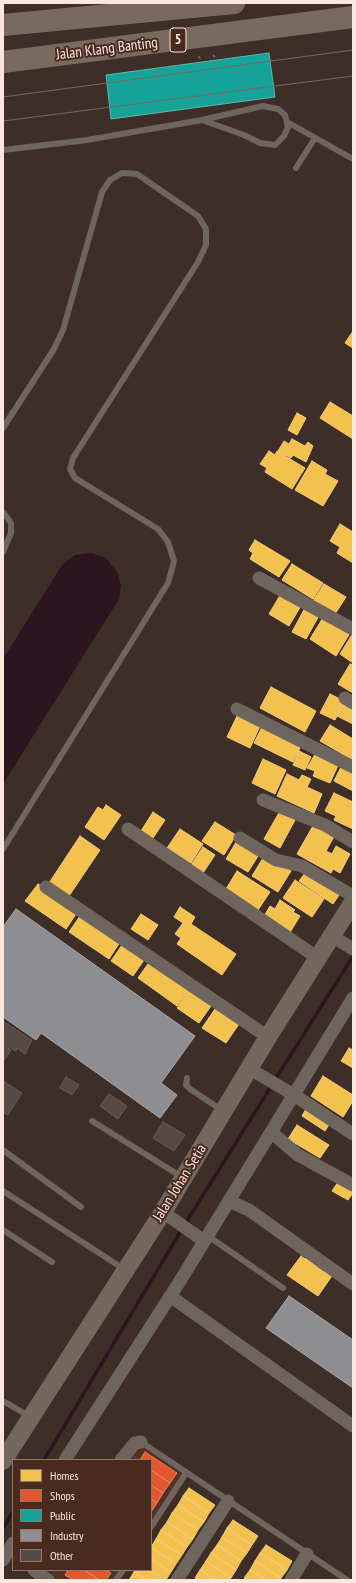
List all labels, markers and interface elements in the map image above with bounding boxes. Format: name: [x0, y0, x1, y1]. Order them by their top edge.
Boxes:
road number: 5: [170, 28, 186, 52]
street label: Jalan Klang Banting: [55, 34, 159, 64]
street label: Jalan Johan Setia: [149, 1141, 211, 1225]
legend: [12, 1459, 152, 1571]
text: Homes: [50, 1468, 78, 1483]
text: Shops: [50, 1488, 75, 1503]
text: Public: [50, 1508, 75, 1523]
text: Industry: [50, 1528, 84, 1543]
text: Other: [50, 1548, 73, 1563]

